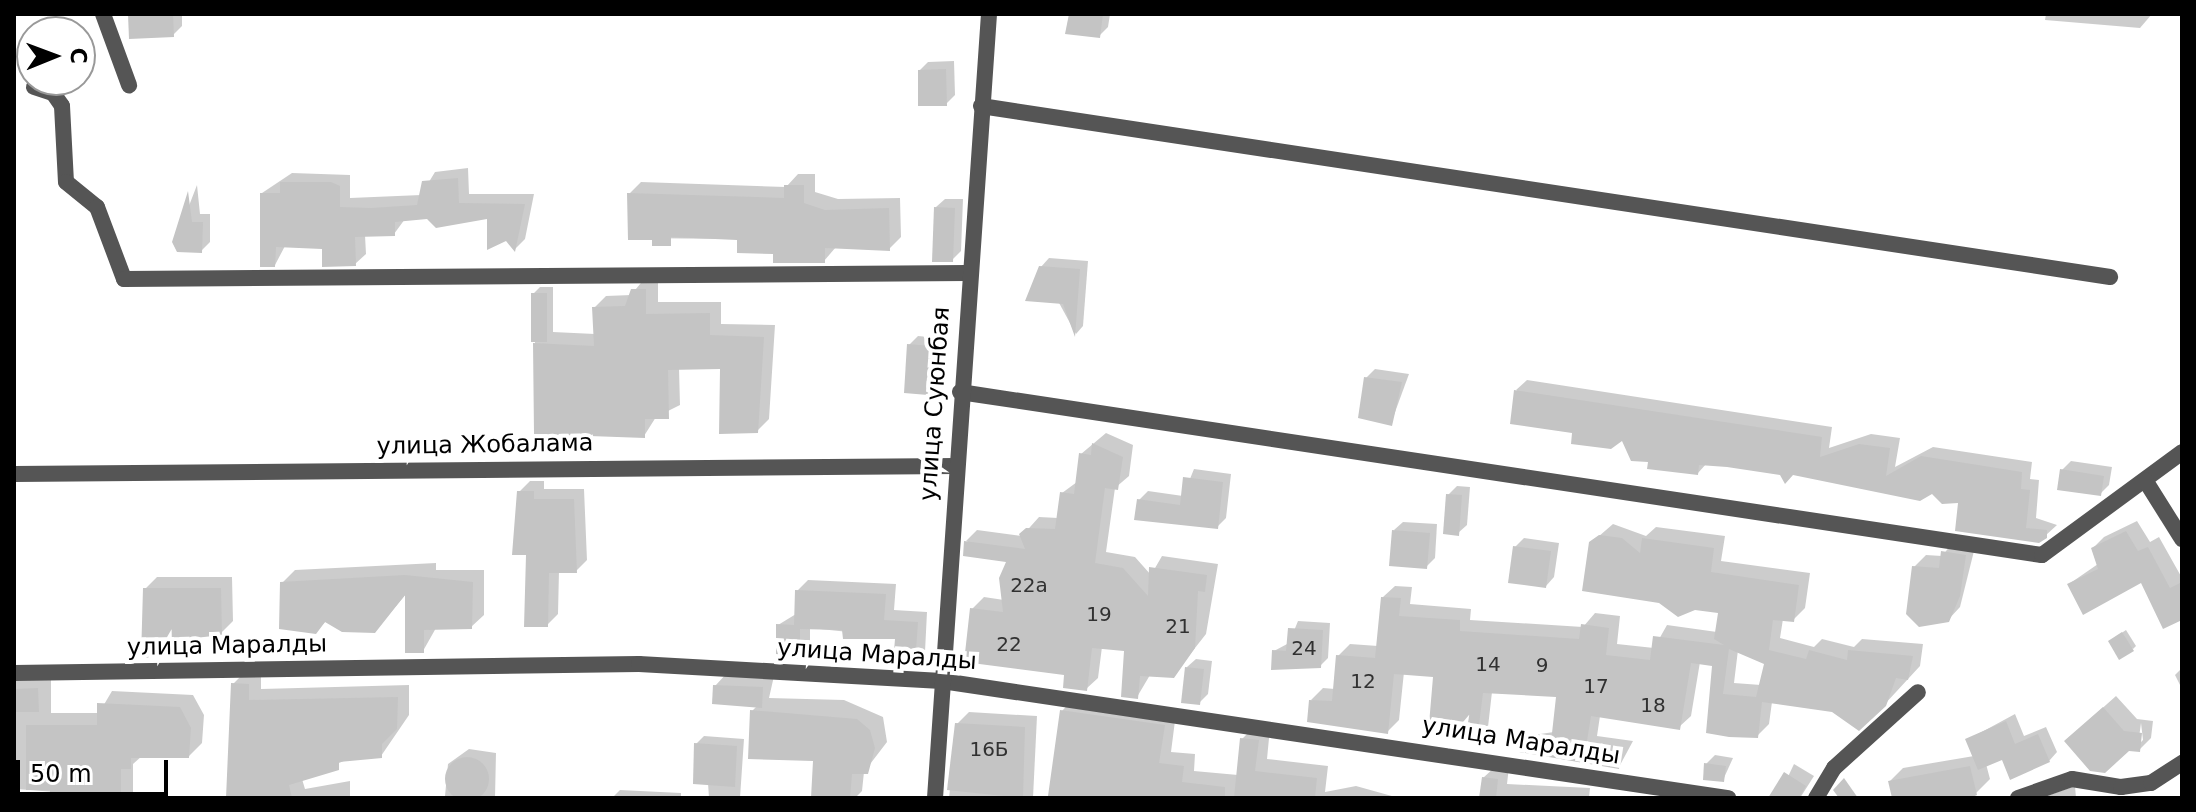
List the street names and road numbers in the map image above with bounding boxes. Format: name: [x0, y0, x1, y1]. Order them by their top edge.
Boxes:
street label: улица Суюнбая: [914, 306, 956, 502]
street label: улица Жобалама: [376, 429, 594, 461]
street label: улица Маралды: [127, 630, 327, 662]
street label: улица Маралды: [776, 634, 978, 676]
street label: улица Маралды: [1420, 711, 1622, 771]

